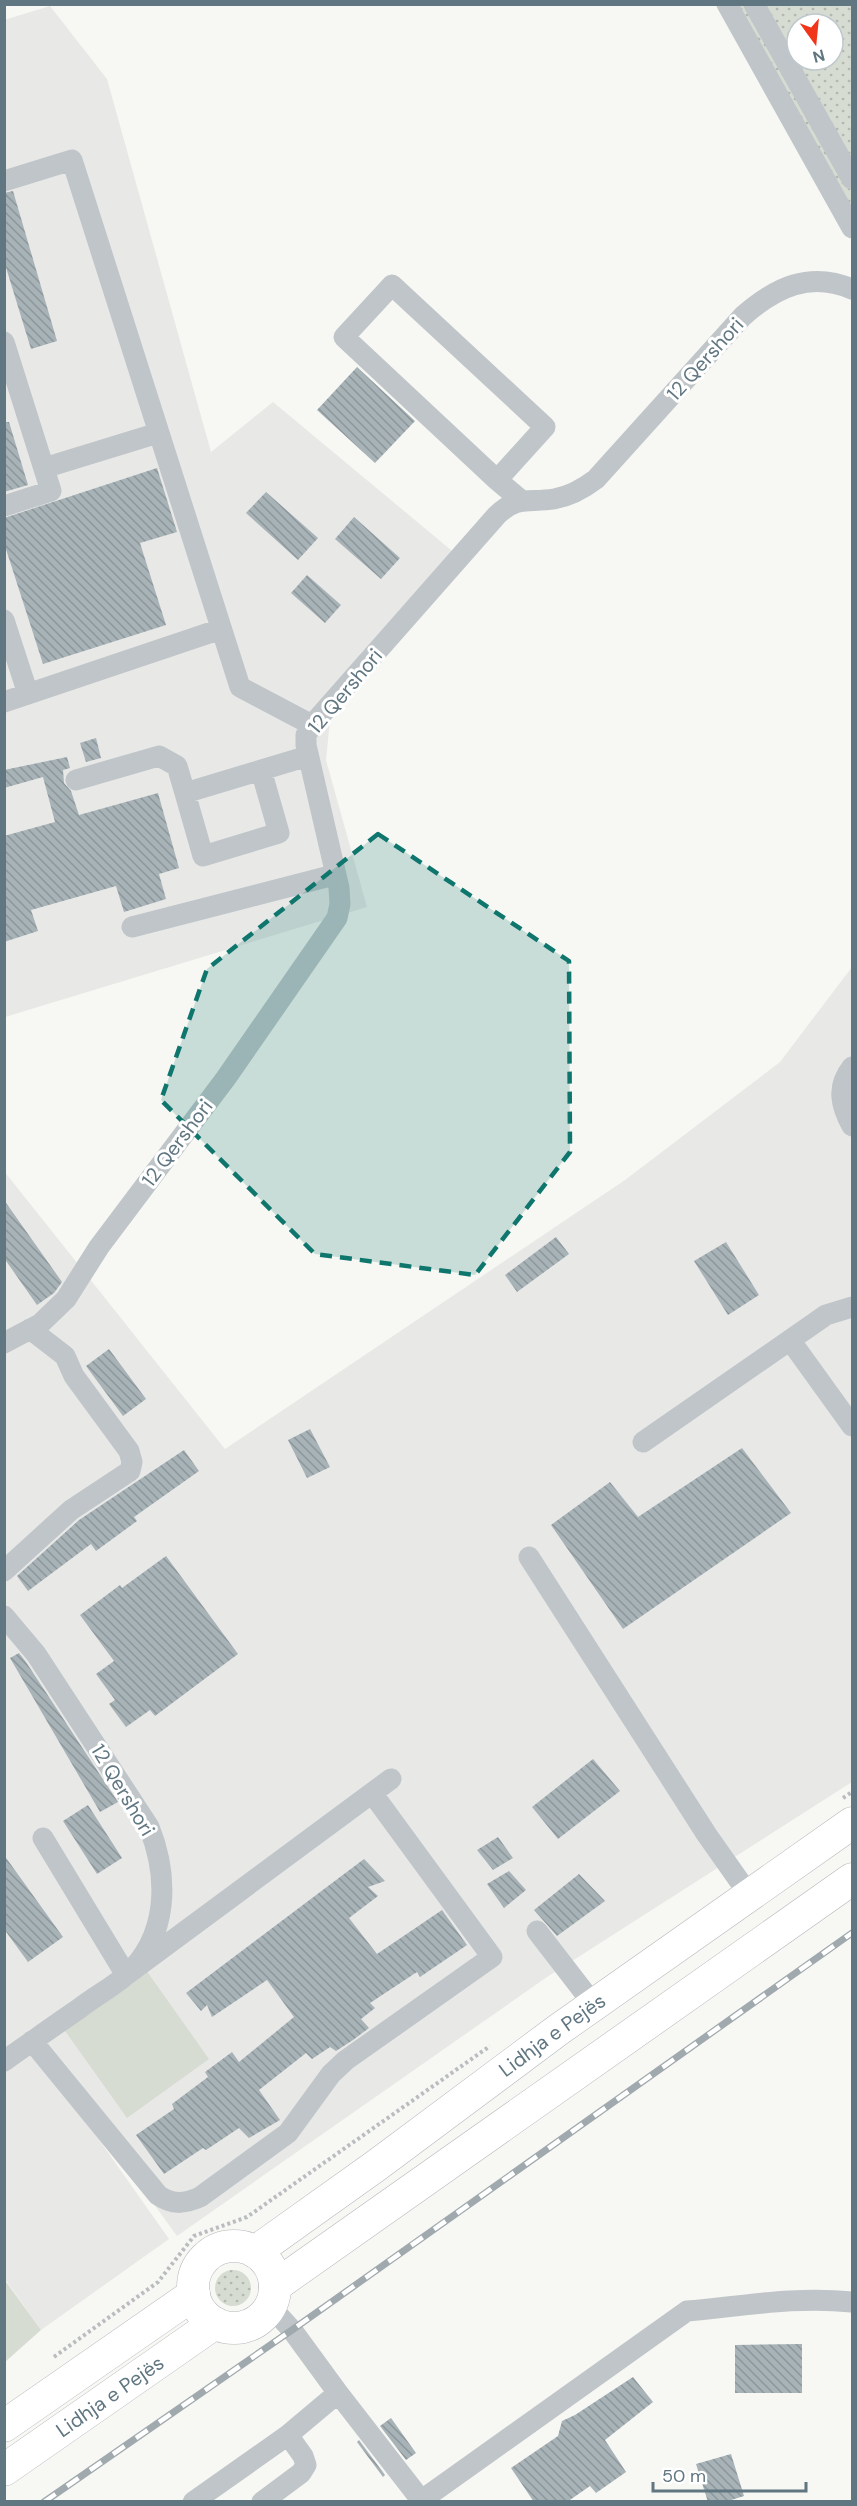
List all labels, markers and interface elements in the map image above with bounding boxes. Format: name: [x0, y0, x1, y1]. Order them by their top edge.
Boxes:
north arrow: [785, 12, 845, 72]
text: N: [810, 44, 827, 68]
street label: 12 Qershori: [661, 312, 749, 406]
street label: 12 Qershori: [302, 643, 388, 739]
street label: 12 Qershori: [136, 1094, 218, 1192]
street label: 12 Qershori: [85, 1739, 161, 1841]
street label: Lidhja e Pejës: [494, 1988, 611, 2083]
street label: Lidhja e Pejës: [51, 2350, 169, 2443]
scale bar: [653, 2455, 806, 2493]
text: 50 m: [662, 2464, 706, 2488]

